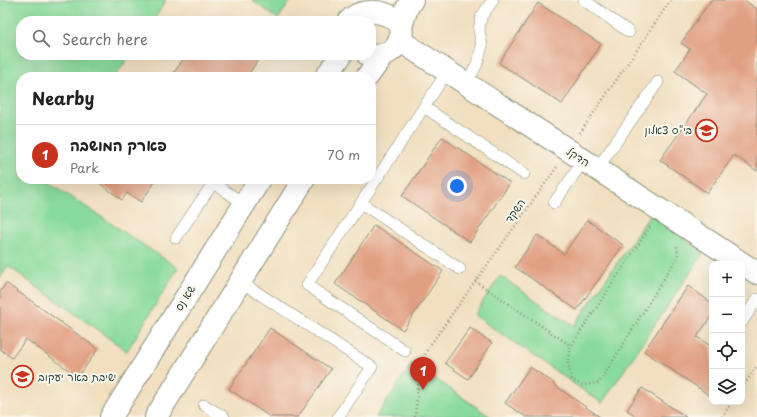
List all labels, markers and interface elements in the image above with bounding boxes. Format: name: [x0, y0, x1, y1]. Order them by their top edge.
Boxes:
search box: [16, 16, 376, 60]
icon: search: [30, 27, 52, 49]
text: Search here: [62, 27, 148, 50]
text: Nearby: [32, 85, 94, 111]
school or university icon: בי"ס צאלון: [694, 117, 720, 143]
place label: בי"ס צאלון: [645, 121, 692, 138]
text: פארק המושבה: [70, 133, 167, 156]
street label: הדקל: [563, 143, 593, 170]
text: 1: [42, 145, 48, 164]
text: 70 m: [327, 145, 360, 164]
text: Park: [70, 158, 99, 177]
your location: [447, 176, 467, 196]
street label: השקד: [500, 195, 529, 226]
map controls: [709, 261, 745, 405]
button: +: [709, 261, 745, 297]
street label: שא נס: [170, 281, 199, 314]
button: −: [709, 297, 745, 333]
button: locate: [709, 333, 745, 369]
pin: 1: [410, 357, 436, 390]
school or university icon: ישיבת באר יעקוב: [9, 364, 35, 390]
place label: ישיבת באר יעקוב: [38, 368, 116, 385]
button: layers: [709, 369, 745, 405]

